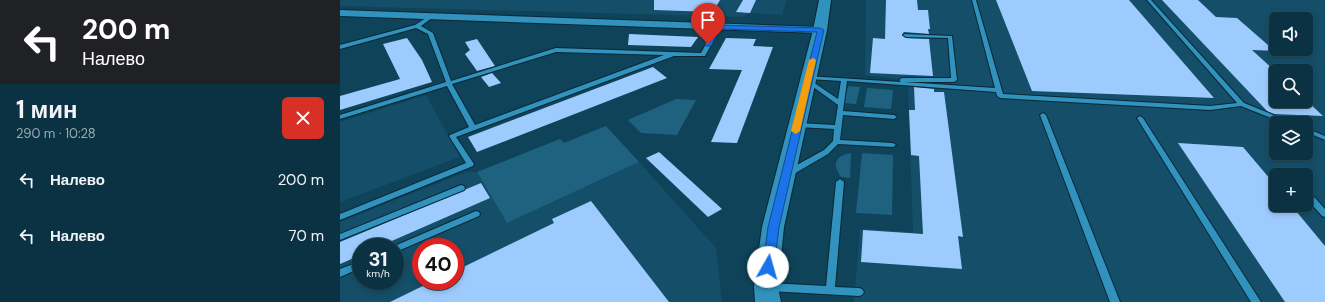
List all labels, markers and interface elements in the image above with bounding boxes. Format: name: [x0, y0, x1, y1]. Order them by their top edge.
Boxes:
pin: [691, 3, 725, 44]
icon: arrive: [697, 9, 719, 31]
text: 200 m: [82, 11, 170, 48]
map controls: [1269, 12, 1313, 212]
button: sound: [1269, 12, 1313, 56]
icon: left: [16, 16, 68, 68]
text: Налево: [82, 47, 145, 71]
button: search: [1269, 64, 1313, 108]
text: 1 мин: [16, 94, 77, 125]
button: close: [282, 97, 324, 139]
button: layers: [1269, 116, 1313, 160]
text: 290 m · 10:28: [16, 125, 96, 142]
button: +: [1269, 168, 1313, 212]
icon: left: [16, 169, 38, 191]
text: Налево: [50, 170, 105, 190]
text: 200 m: [278, 170, 324, 190]
icon: left: [16, 225, 38, 247]
text: Налево: [50, 226, 105, 246]
text: 70 m: [289, 226, 324, 246]
speed limit sign: 40: [412, 238, 464, 290]
text: 31: [368, 246, 388, 272]
position arrow: [747, 246, 789, 288]
text: km/h: [366, 267, 390, 280]

